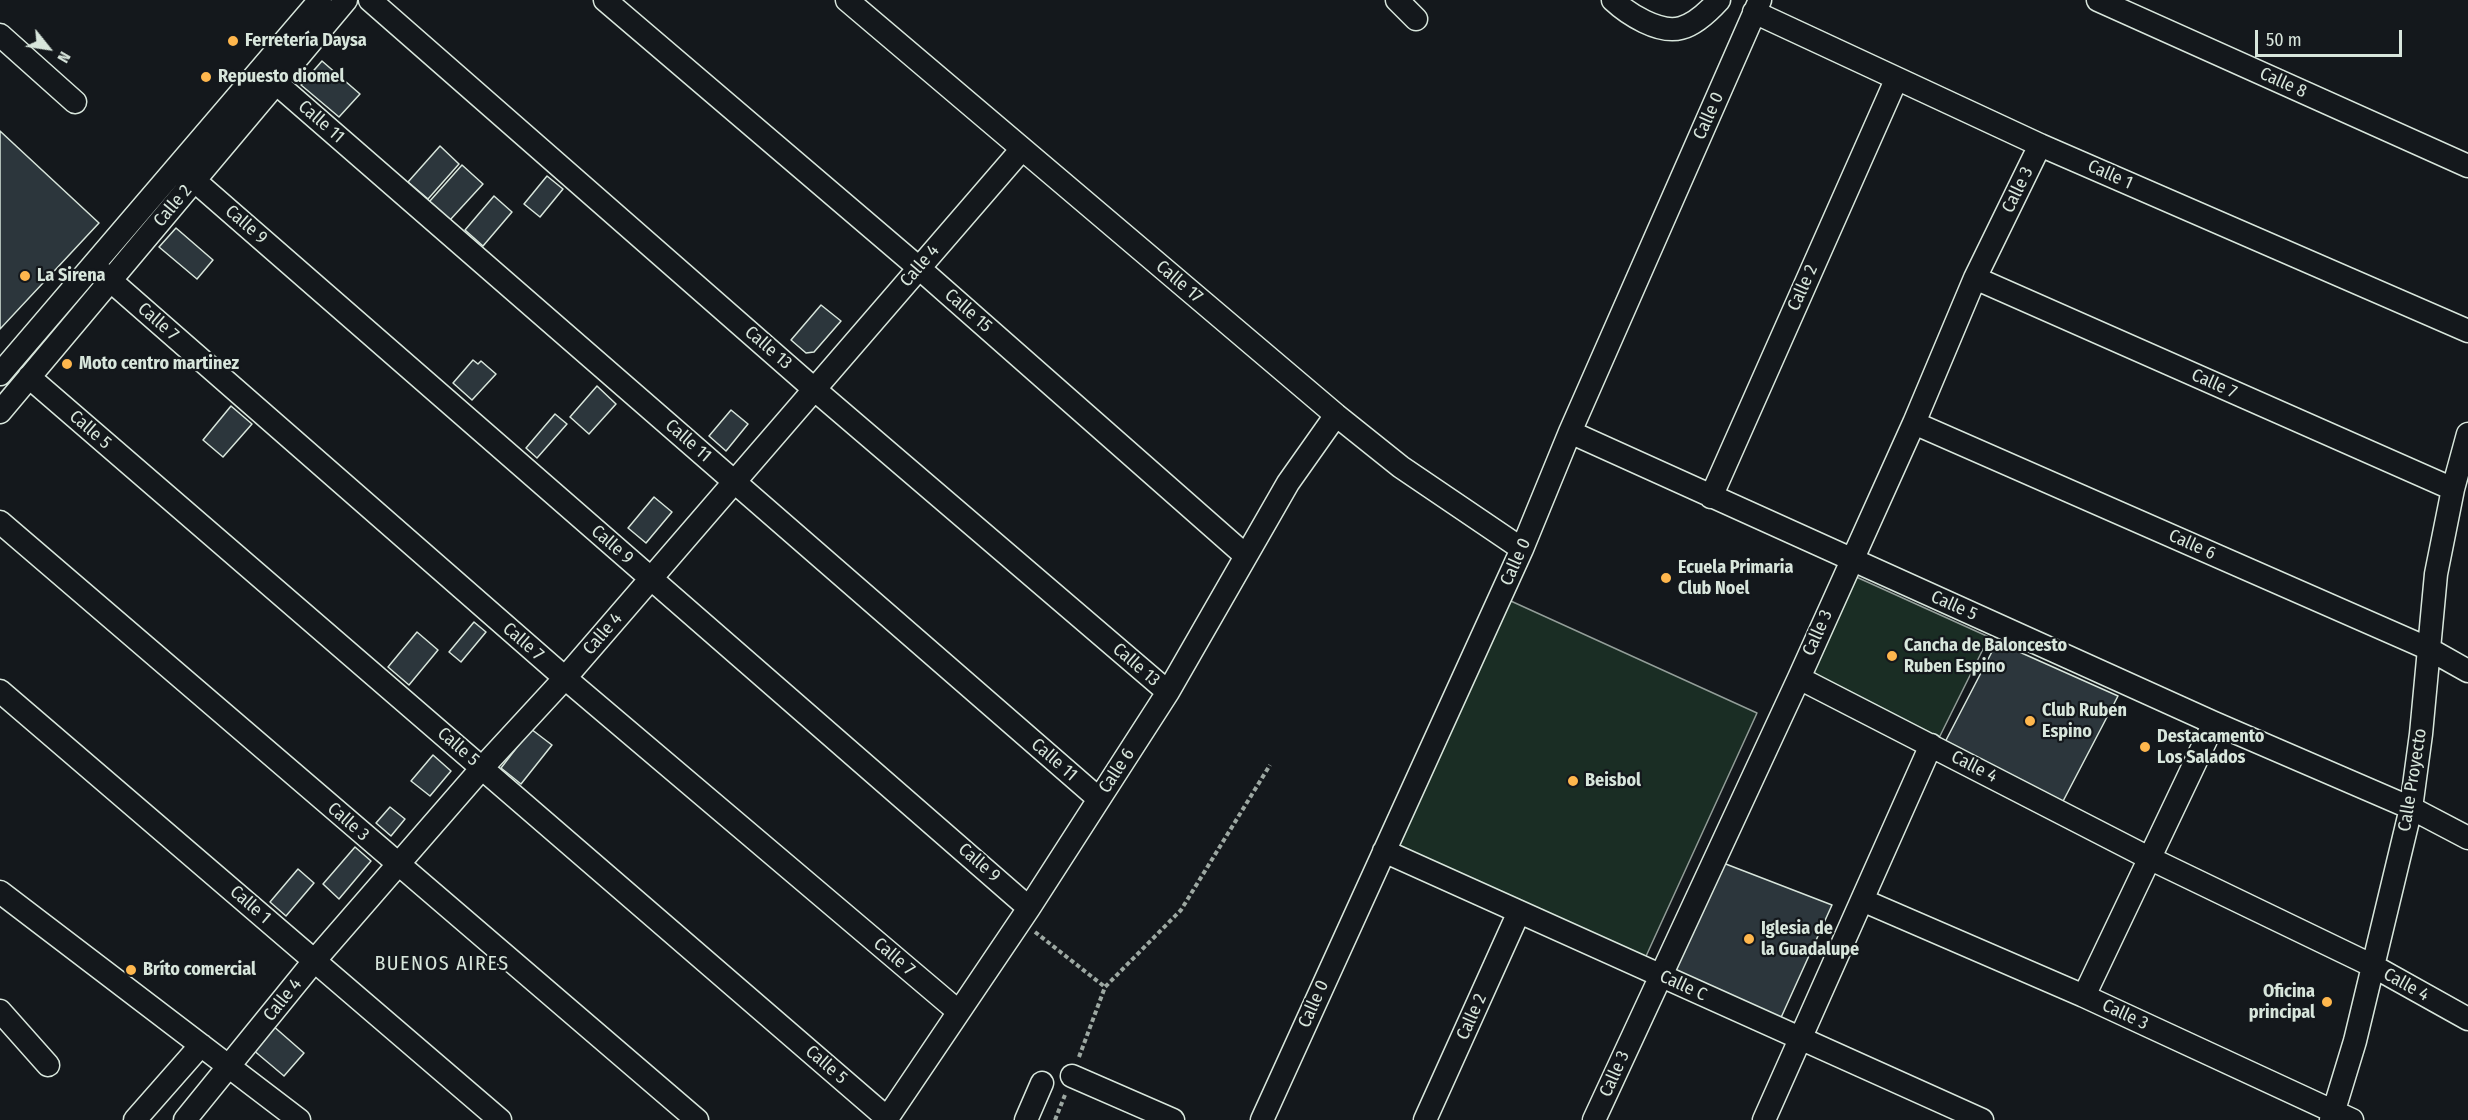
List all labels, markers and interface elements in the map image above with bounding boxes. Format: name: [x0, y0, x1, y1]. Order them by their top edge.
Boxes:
north arrow: [18, 18, 78, 78]
scale bar: [2258, 18, 2405, 56]
text: 50 m: [2266, 29, 2302, 51]
place label: Ferretería Daysa: [245, 30, 367, 52]
marker: Ferretería Daysa: [226, 34, 240, 48]
text: N: [53, 48, 75, 66]
street label: Calle 8: [2256, 63, 2310, 103]
place label: Repuesto diomel: [218, 66, 344, 88]
marker: Repuesto diomel: [199, 70, 213, 84]
street label: Calle 0: [1689, 89, 1729, 143]
street label: Calle 11: [294, 96, 348, 148]
street label: Calle 1: [2084, 156, 2136, 194]
street label: Calle 3: [1998, 164, 2038, 216]
street label: Calle 2: [149, 181, 197, 231]
street label: Calle 9: [220, 201, 272, 249]
street label: Calle 4: [896, 240, 944, 292]
street label: Calle 17: [1151, 256, 1207, 308]
street label: Calle 2: [1783, 262, 1823, 314]
place label: La Sirena: [37, 265, 106, 287]
marker: La Sirena: [18, 269, 32, 283]
street label: Calle 15: [940, 285, 996, 337]
street label: Calle 7: [133, 298, 183, 346]
street label: Calle 13: [740, 322, 796, 374]
place label: Moto centro martinez: [79, 353, 239, 375]
marker: Moto centro martinez: [60, 357, 74, 371]
street label: Calle 7: [2188, 364, 2240, 404]
street label: Calle 5: [65, 406, 115, 454]
street label: Calle 11: [661, 415, 715, 467]
street label: Calle 9: [586, 521, 638, 569]
street label: Calle 6: [2165, 525, 2219, 565]
street label: Calle 0: [1496, 535, 1536, 589]
place label: Ecuela Primaria Club Noel: [1678, 557, 1793, 600]
marker: Ecuela Primaria Club Noel: [1659, 571, 1673, 585]
street label: Calle 5: [1927, 586, 1981, 626]
street label: Calle 3: [1798, 607, 1838, 659]
street label: Calle 4: [579, 608, 627, 660]
street label: Calle 7: [498, 618, 548, 666]
place label: Cancha de Baloncesto Ruben Espino: [1904, 635, 2067, 678]
street label: Calle 13: [1108, 639, 1164, 691]
marker: Cancha de Baloncesto Ruben Espino: [1885, 649, 1899, 663]
place label: Club Ruben Espino: [2042, 700, 2127, 742]
marker: Club Ruben Espino: [2023, 714, 2037, 728]
street label: Calle 5: [433, 723, 483, 771]
place label: Destacamento Los Salados: [2157, 726, 2264, 768]
street label: Calle Proyecto: [2394, 727, 2432, 833]
street label: Calle 11: [1027, 734, 1081, 786]
marker: Destacamento Los Salados: [2138, 740, 2152, 754]
street label: Calle 6: [1095, 745, 1139, 797]
street label: Calle 4: [1947, 746, 2001, 788]
place label: Beisbol: [1585, 770, 1641, 792]
marker: Beisbol: [1566, 774, 1580, 788]
street label: Calle 3: [323, 798, 373, 846]
street label: Calle 9: [953, 839, 1005, 887]
street label: Calle 1: [225, 881, 275, 929]
place label: Iglesia de la Guadalupe: [1761, 918, 1859, 960]
marker: Iglesia de la Guadalupe: [1742, 932, 1756, 946]
street label: Calle 7: [869, 933, 919, 981]
district label: BUENOS AIRES: [374, 952, 510, 976]
place label: Bríto comercial: [143, 959, 256, 981]
marker: Bríto comercial: [124, 963, 138, 977]
street label: Calle 4: [2379, 964, 2433, 1006]
street label: Calle C: [1656, 966, 1710, 1006]
street label: Calle 4: [259, 974, 307, 1026]
street label: Calle 0: [1294, 977, 1334, 1031]
place label: Oficina principal: [2249, 981, 2315, 1024]
street label: Calle 2: [1452, 991, 1492, 1043]
street label: Calle 3: [2099, 995, 2151, 1035]
marker: Oficina principal: [2320, 995, 2334, 1009]
street label: Calle 5: [801, 1041, 851, 1089]
street label: Calle 3: [1595, 1048, 1635, 1100]

